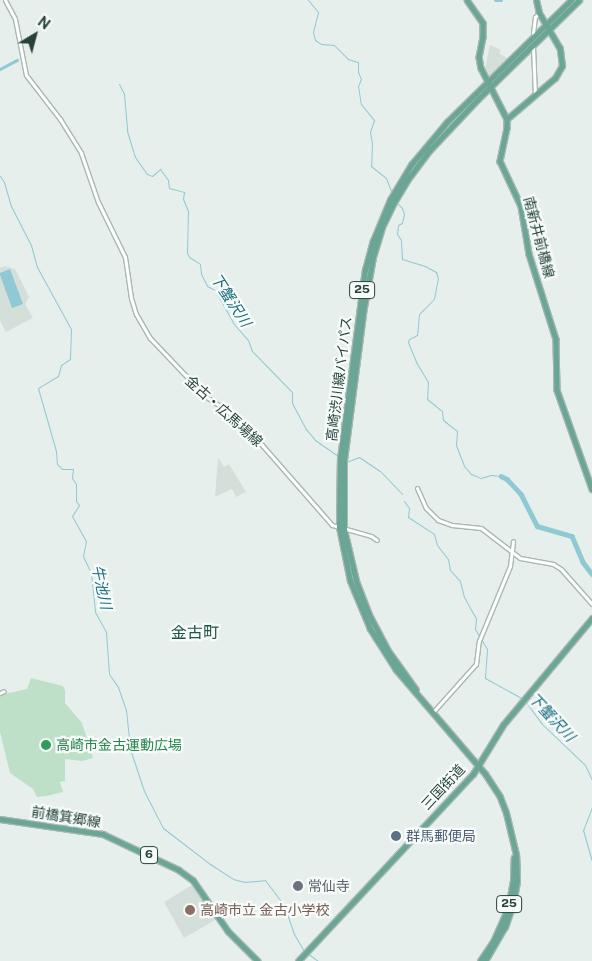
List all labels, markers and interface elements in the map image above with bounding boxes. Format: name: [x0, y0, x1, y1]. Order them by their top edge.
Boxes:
north arrow: [10, 10, 60, 60]
text: N: [35, 13, 53, 33]
street label: 南新井前橋線: [520, 194, 558, 280]
water label: 下蟹沢川: [207, 270, 255, 330]
road number: 25: [348, 280, 376, 300]
street label: 高崎渋川線バイパス: [323, 315, 355, 443]
street label: 金古・広馬場線: [182, 372, 266, 450]
water label: 牛池川: [89, 563, 115, 611]
district label: 金古町: [171, 623, 219, 643]
water label: 下蟹沢川: [525, 689, 579, 745]
place label: 高崎市金古運動広場: [56, 737, 182, 753]
marker: 高崎市金古運動広場: [40, 739, 52, 751]
street label: 三国街道: [418, 761, 468, 813]
street label: 前橋箕郷線: [30, 803, 102, 831]
place label: 群馬郵便局: [406, 828, 476, 844]
marker: 群馬郵便局: [390, 830, 402, 842]
road number: 6: [139, 846, 159, 864]
place label: 常仙寺: [308, 878, 350, 894]
marker: 常仙寺: [292, 880, 304, 892]
road number: 25: [495, 894, 523, 914]
place label: 高崎市立 金古小学校: [200, 902, 329, 918]
marker: 高崎市立 金古小学校: [184, 904, 196, 916]

